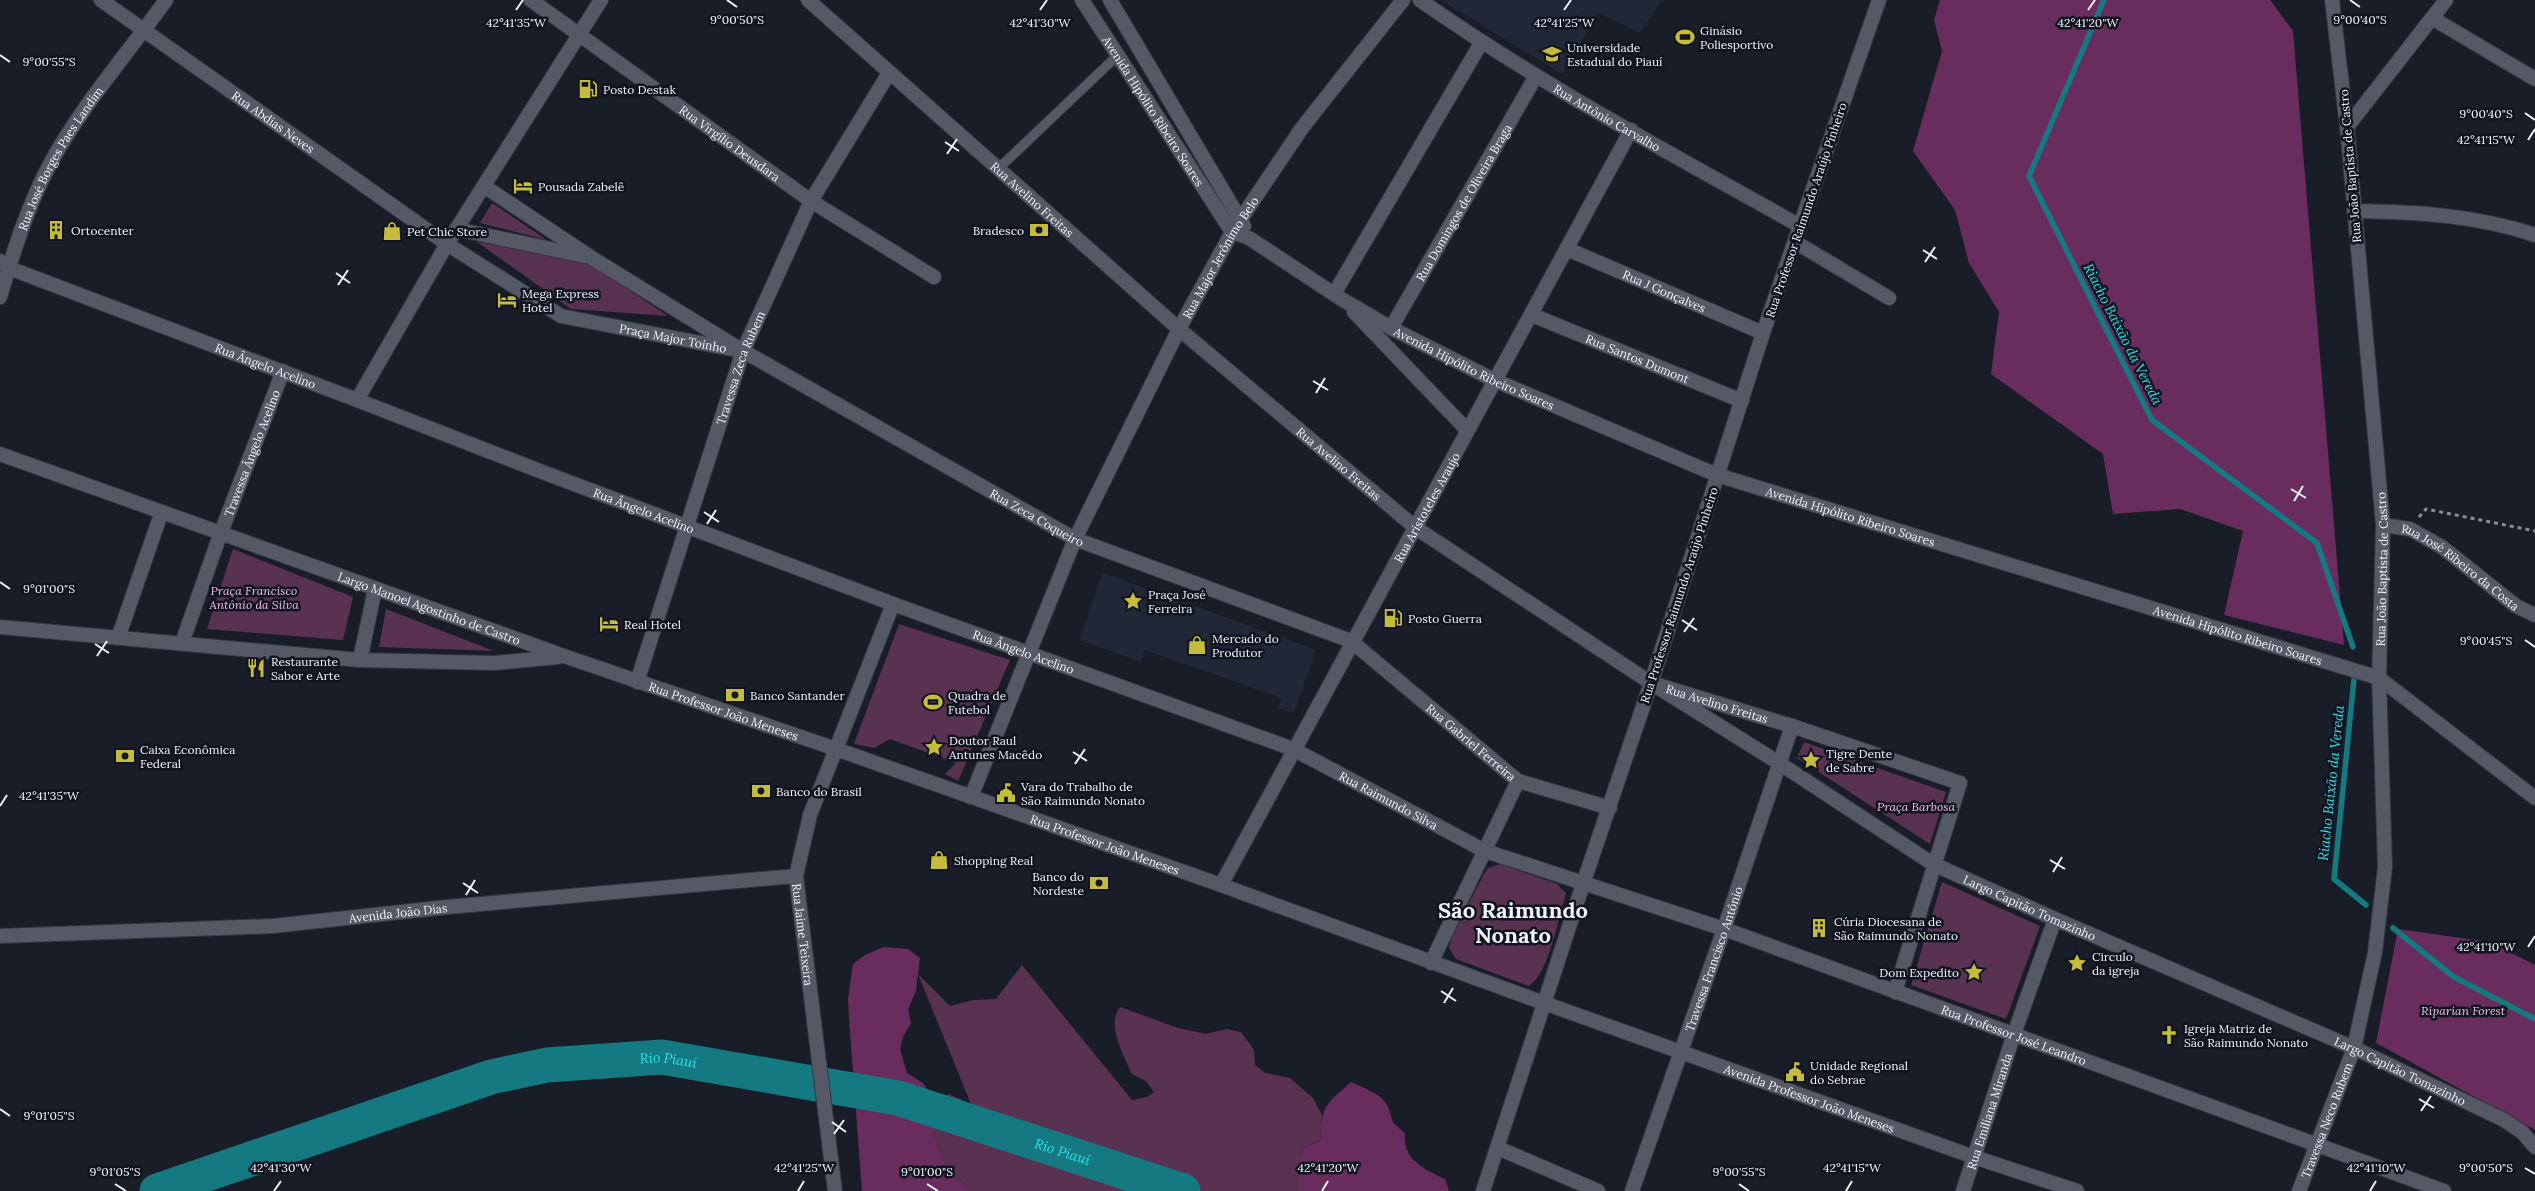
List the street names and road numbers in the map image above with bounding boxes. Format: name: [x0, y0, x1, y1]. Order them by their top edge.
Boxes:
street label: Avenida Hipólito Ribeiro Soares: [1099, 32, 1208, 189]
street label: Rua Antônio Carvalho: [1551, 81, 1663, 154]
street label: Rua José Borges Paes Landim: [14, 83, 106, 232]
street label: Rua Abdias Neves: [229, 87, 318, 156]
street label: Rua João Baptista de Castro: [2336, 89, 2364, 243]
street label: Rua Professor Raimundo Araújo Pinheiro: [1762, 101, 1850, 319]
street label: Rua Virgílio Deusdara: [677, 102, 783, 184]
street label: Rua Domingos de Oliveira Braga: [1412, 121, 1514, 284]
street label: Rua Avelino Freitas: [988, 158, 1077, 240]
street label: Rua Major Jerônimo Belo: [1179, 194, 1261, 321]
street label: Rua J Gonçalves: [1621, 266, 1709, 315]
street label: Travessa Zeca Rubem: [712, 308, 768, 426]
street label: Praça Major Toinho: [618, 320, 728, 355]
street label: Avenida Hipólito Ribeiro Soares: [1391, 323, 1557, 413]
street label: Rua Santos Dumont: [1584, 330, 1692, 386]
street label: Rua Ângelo Acelino: [213, 339, 318, 391]
street label: Travessa Ângelo Acelino: [220, 387, 283, 518]
street label: Rua Avelino Freitas: [1294, 424, 1385, 504]
street label: Rua Aristoteles Araujo: [1390, 450, 1463, 565]
street label: Avenida Hipólito Ribeiro Soares: [1763, 483, 1937, 549]
street label: Rua Ângelo Acelino: [591, 484, 697, 536]
street label: Rua Zeca Coqueiro: [988, 485, 1086, 549]
street label: Rua Professor Raimundo Araújo Pinheiro: [1637, 485, 1721, 705]
street label: Rua João Baptista de Castro: [2372, 492, 2391, 646]
street label: Rua José Ribeiro da Costa: [2401, 520, 2523, 613]
street label: Largo Manoel Agostinho de Castro: [336, 568, 523, 647]
street label: Avenida Hipólito Ribeiro Soares: [2151, 601, 2325, 668]
street label: Rua Ângelo Acelino: [971, 626, 1076, 677]
street label: Rua Professor João Meneses: [647, 678, 801, 743]
street label: Rua Avelino Freitas: [1664, 681, 1771, 726]
street label: Rua Gabriel Ferreira: [1423, 700, 1519, 784]
street label: Rua Raimundo Silva: [1337, 768, 1440, 832]
street label: Rua Professor João Meneses: [1029, 811, 1182, 877]
street label: Largo Capitão Tomazinho: [1961, 871, 2098, 943]
street label: Rua Jaime Teixeira: [789, 883, 817, 987]
street label: Travessa Francisco Antônio: [1681, 884, 1745, 1033]
street label: Avenida João Dias: [347, 899, 449, 925]
street label: Rua Professor José Leandro: [1939, 1001, 2089, 1068]
street label: Largo Capitão Tomazinho: [2332, 1033, 2468, 1108]
street label: Rua Emiliana Miranda: [1963, 1051, 2015, 1171]
street label: Avenida Professor João Meneses: [1721, 1060, 1897, 1136]
street label: Travessa Neco Rubem: [2297, 1060, 2355, 1180]

